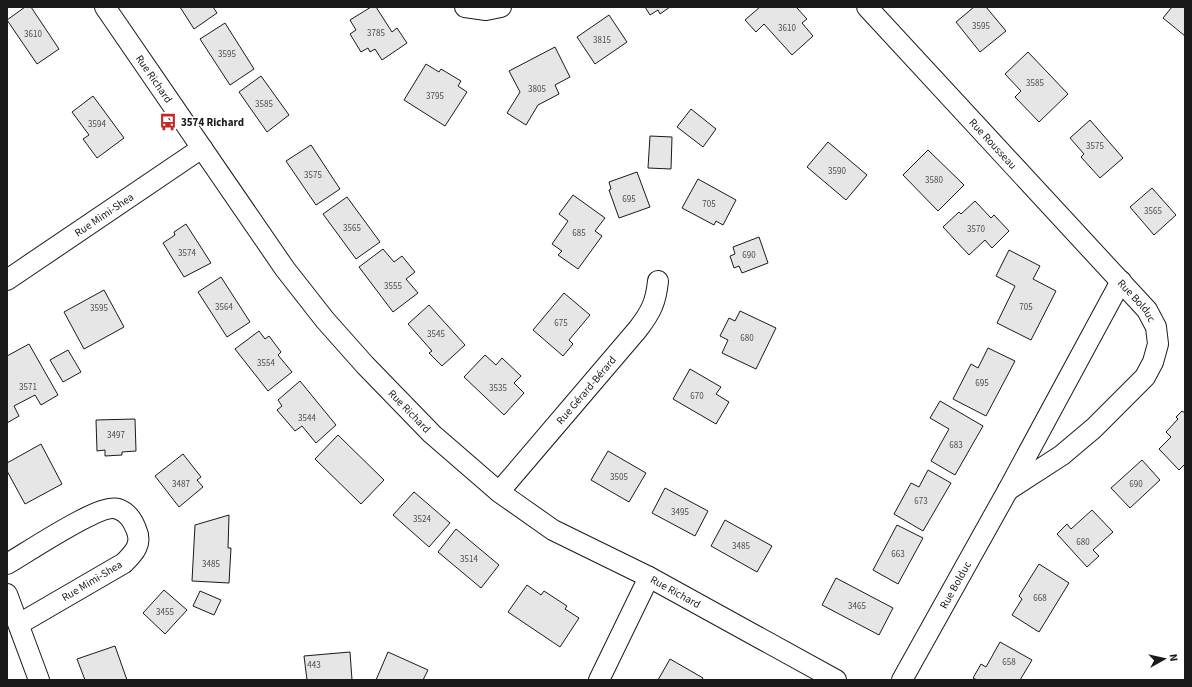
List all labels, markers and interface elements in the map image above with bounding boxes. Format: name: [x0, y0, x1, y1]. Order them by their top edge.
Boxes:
house number: 3595: [972, 20, 990, 33]
house number: 3610: [778, 22, 796, 35]
house number: 3785: [367, 27, 385, 40]
house number: 3610: [24, 28, 42, 41]
house number: 3815: [593, 34, 611, 47]
house number: 3595: [218, 48, 236, 61]
street label: Rue Richard: [132, 52, 176, 106]
house number: 3585: [1026, 77, 1044, 90]
house number: 3805: [528, 83, 546, 96]
house number: 3795: [426, 90, 444, 103]
house number: 3585: [255, 98, 273, 111]
bus stop icon: 3574 Richard: [158, 112, 178, 132]
place label: 3574 Richard: [181, 115, 244, 130]
street label: Rue Rousseau: [966, 115, 1021, 172]
house number: 3594: [88, 118, 106, 131]
house number: 3575: [1086, 140, 1104, 153]
house number: 3590: [828, 165, 846, 178]
house number: 3575: [304, 169, 322, 182]
house number: 3580: [925, 174, 943, 187]
street label: Rue Mimi-Shea: [71, 189, 136, 240]
house number: 695: [622, 193, 636, 206]
house number: 705: [702, 198, 716, 211]
house number: 3565: [1144, 205, 1162, 218]
house number: 3565: [343, 222, 361, 235]
house number: 3570: [967, 223, 985, 236]
house number: 685: [572, 227, 586, 240]
house number: 3574: [178, 247, 196, 260]
house number: 690: [742, 249, 756, 262]
street label: Rue Bolduc: [1115, 276, 1160, 325]
house number: 3555: [384, 280, 402, 293]
house number: 3564: [215, 301, 233, 314]
house number: 705: [1019, 301, 1033, 314]
house number: 3595: [90, 302, 108, 315]
house number: 675: [554, 317, 568, 330]
house number: 3545: [427, 328, 445, 341]
house number: 680: [740, 332, 754, 345]
street label: Rue Gérard-Bérard: [553, 353, 619, 427]
house number: 3554: [257, 357, 275, 370]
house number: 695: [975, 377, 989, 390]
house number: 3571: [19, 381, 37, 394]
house number: 3535: [489, 382, 507, 395]
street label: Rue Richard: [385, 386, 434, 436]
house number: 670: [690, 390, 704, 403]
house number: 3544: [298, 412, 316, 425]
house number: 3497: [107, 429, 125, 442]
house number: 683: [949, 439, 963, 452]
house number: 3505: [610, 471, 628, 484]
house number: 3487: [172, 478, 190, 491]
house number: 690: [1129, 478, 1143, 491]
house number: 673: [914, 495, 928, 508]
house number: 3495: [671, 506, 689, 519]
house number: 3524: [413, 513, 431, 526]
house number: 680: [1076, 536, 1090, 549]
house number: 3485: [732, 540, 750, 553]
house number: 663: [891, 548, 905, 561]
house number: 3514: [460, 553, 478, 566]
street label: Rue Mimi-Shea: [59, 557, 125, 605]
house number: 3485: [202, 558, 220, 571]
street label: Rue Bolduc: [936, 558, 974, 611]
street label: Rue Richard: [648, 572, 703, 612]
house number: 668: [1033, 592, 1047, 605]
house number: 3465: [848, 600, 866, 613]
house number: 3455: [156, 606, 174, 619]
north arrow: [1144, 639, 1184, 679]
text: N: [1165, 653, 1181, 662]
house number: 658: [1002, 656, 1016, 669]
house number: 443: [307, 659, 321, 672]

